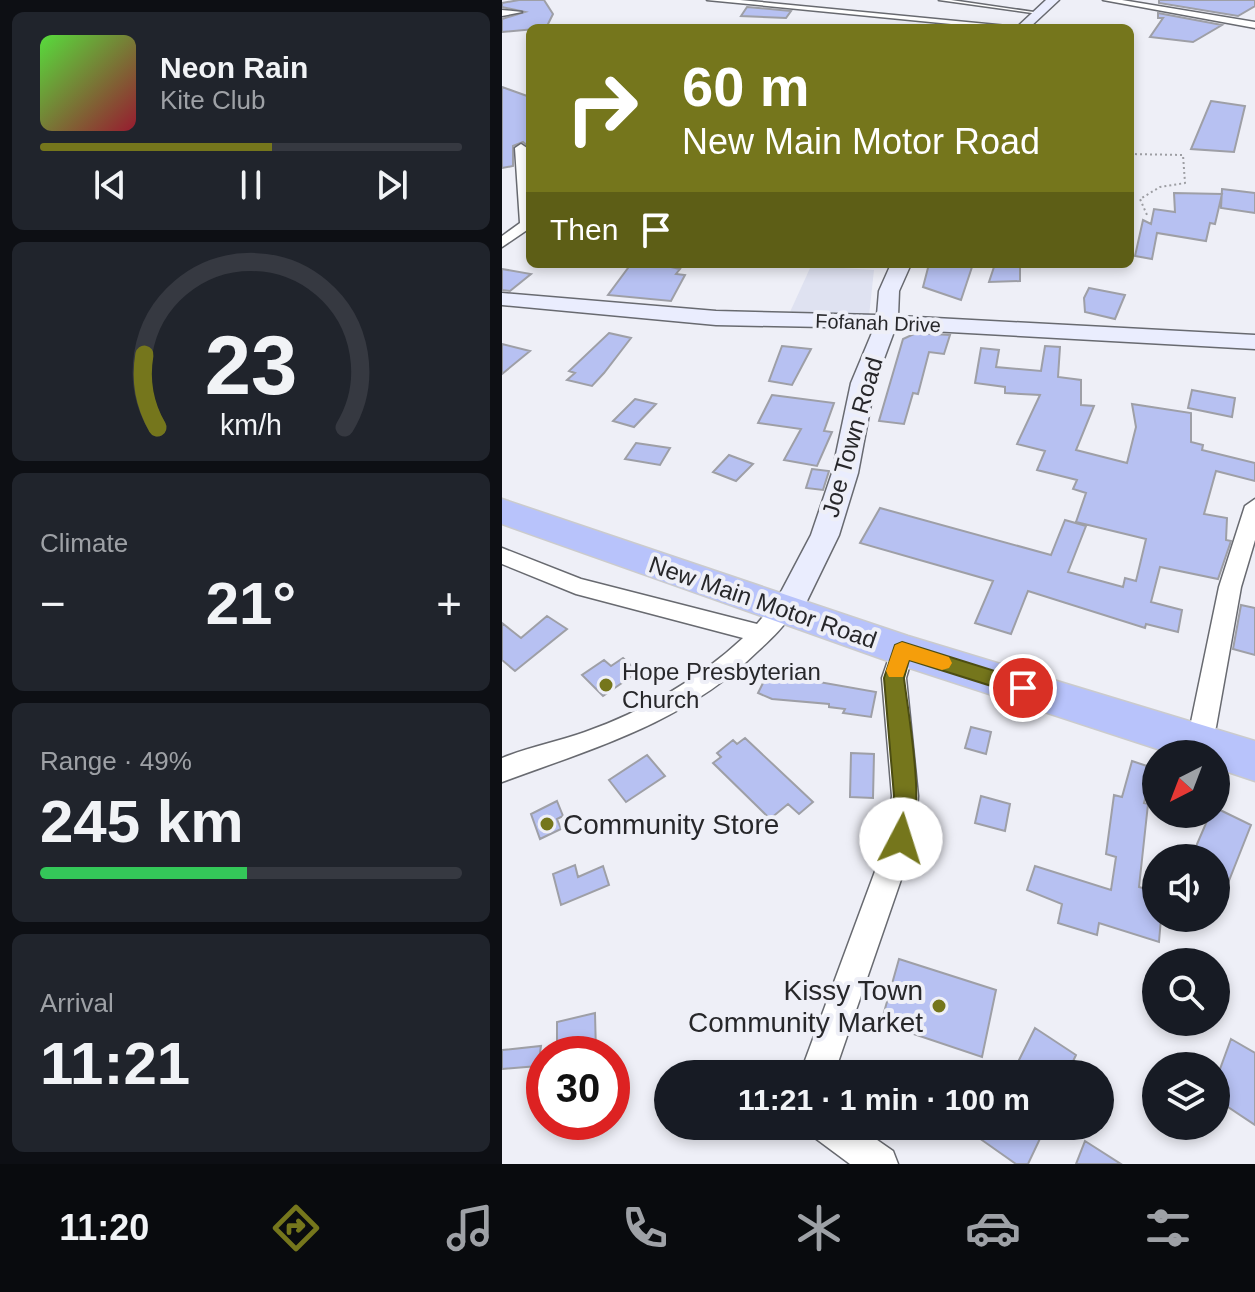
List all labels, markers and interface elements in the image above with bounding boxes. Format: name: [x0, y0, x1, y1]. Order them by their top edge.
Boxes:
text: Neon Rain: [160, 51, 308, 84]
text: 60 m: [682, 55, 810, 118]
icon: right: [550, 56, 654, 160]
text: Kite Club: [160, 85, 266, 115]
text: New Main Motor Road: [682, 121, 1040, 162]
icon: previous: [88, 163, 132, 207]
icon: pause: [229, 163, 273, 207]
icon: next: [370, 163, 414, 207]
icon: arrive: [634, 208, 678, 252]
text: Then: [550, 213, 618, 246]
street label: Fofanah Drive: [815, 310, 941, 336]
text: 23: [205, 318, 297, 411]
street label: Joe Town Road: [816, 354, 888, 520]
text: km/h: [220, 409, 282, 441]
text: Climate: [40, 528, 128, 558]
street label: New Main Motor Road: [646, 550, 880, 654]
text: 21°: [206, 570, 296, 637]
text: −: [40, 579, 66, 628]
text: +: [436, 579, 462, 628]
pin: [989, 654, 1057, 722]
place label: Hope Presbyterian Church: [622, 658, 821, 713]
icon: arrive: [1001, 666, 1045, 710]
marker: Hope Presbyterian Church: [597, 676, 615, 694]
north arrow: [1142, 740, 1230, 828]
map controls: [1142, 740, 1230, 1140]
text: Range · 49%: [40, 746, 192, 776]
text: 245 km: [40, 788, 244, 855]
position arrow: [859, 797, 943, 881]
place label: Community Store: [563, 809, 779, 840]
marker: Community Store: [538, 815, 556, 833]
button: sound: [1142, 844, 1230, 932]
button: search: [1142, 948, 1230, 1036]
place label: Kissy Town Community Market: [688, 975, 923, 1038]
text: Arrival: [40, 988, 114, 1018]
marker: Kissy Town Community Market: [930, 997, 948, 1015]
text: 11:21: [40, 1030, 190, 1097]
speed limit sign: 30: [526, 1036, 630, 1140]
button: layers: [1142, 1052, 1230, 1140]
text: 11:21 · 1 min · 100 m: [738, 1083, 1030, 1116]
icon: directions: [268, 1200, 324, 1256]
icon: music: [442, 1200, 498, 1256]
icon: phone: [617, 1200, 673, 1256]
icon: climate: [791, 1200, 847, 1256]
icon: car: [965, 1200, 1021, 1256]
icon: filters: [1140, 1200, 1196, 1256]
text: 11:20: [59, 1207, 149, 1248]

